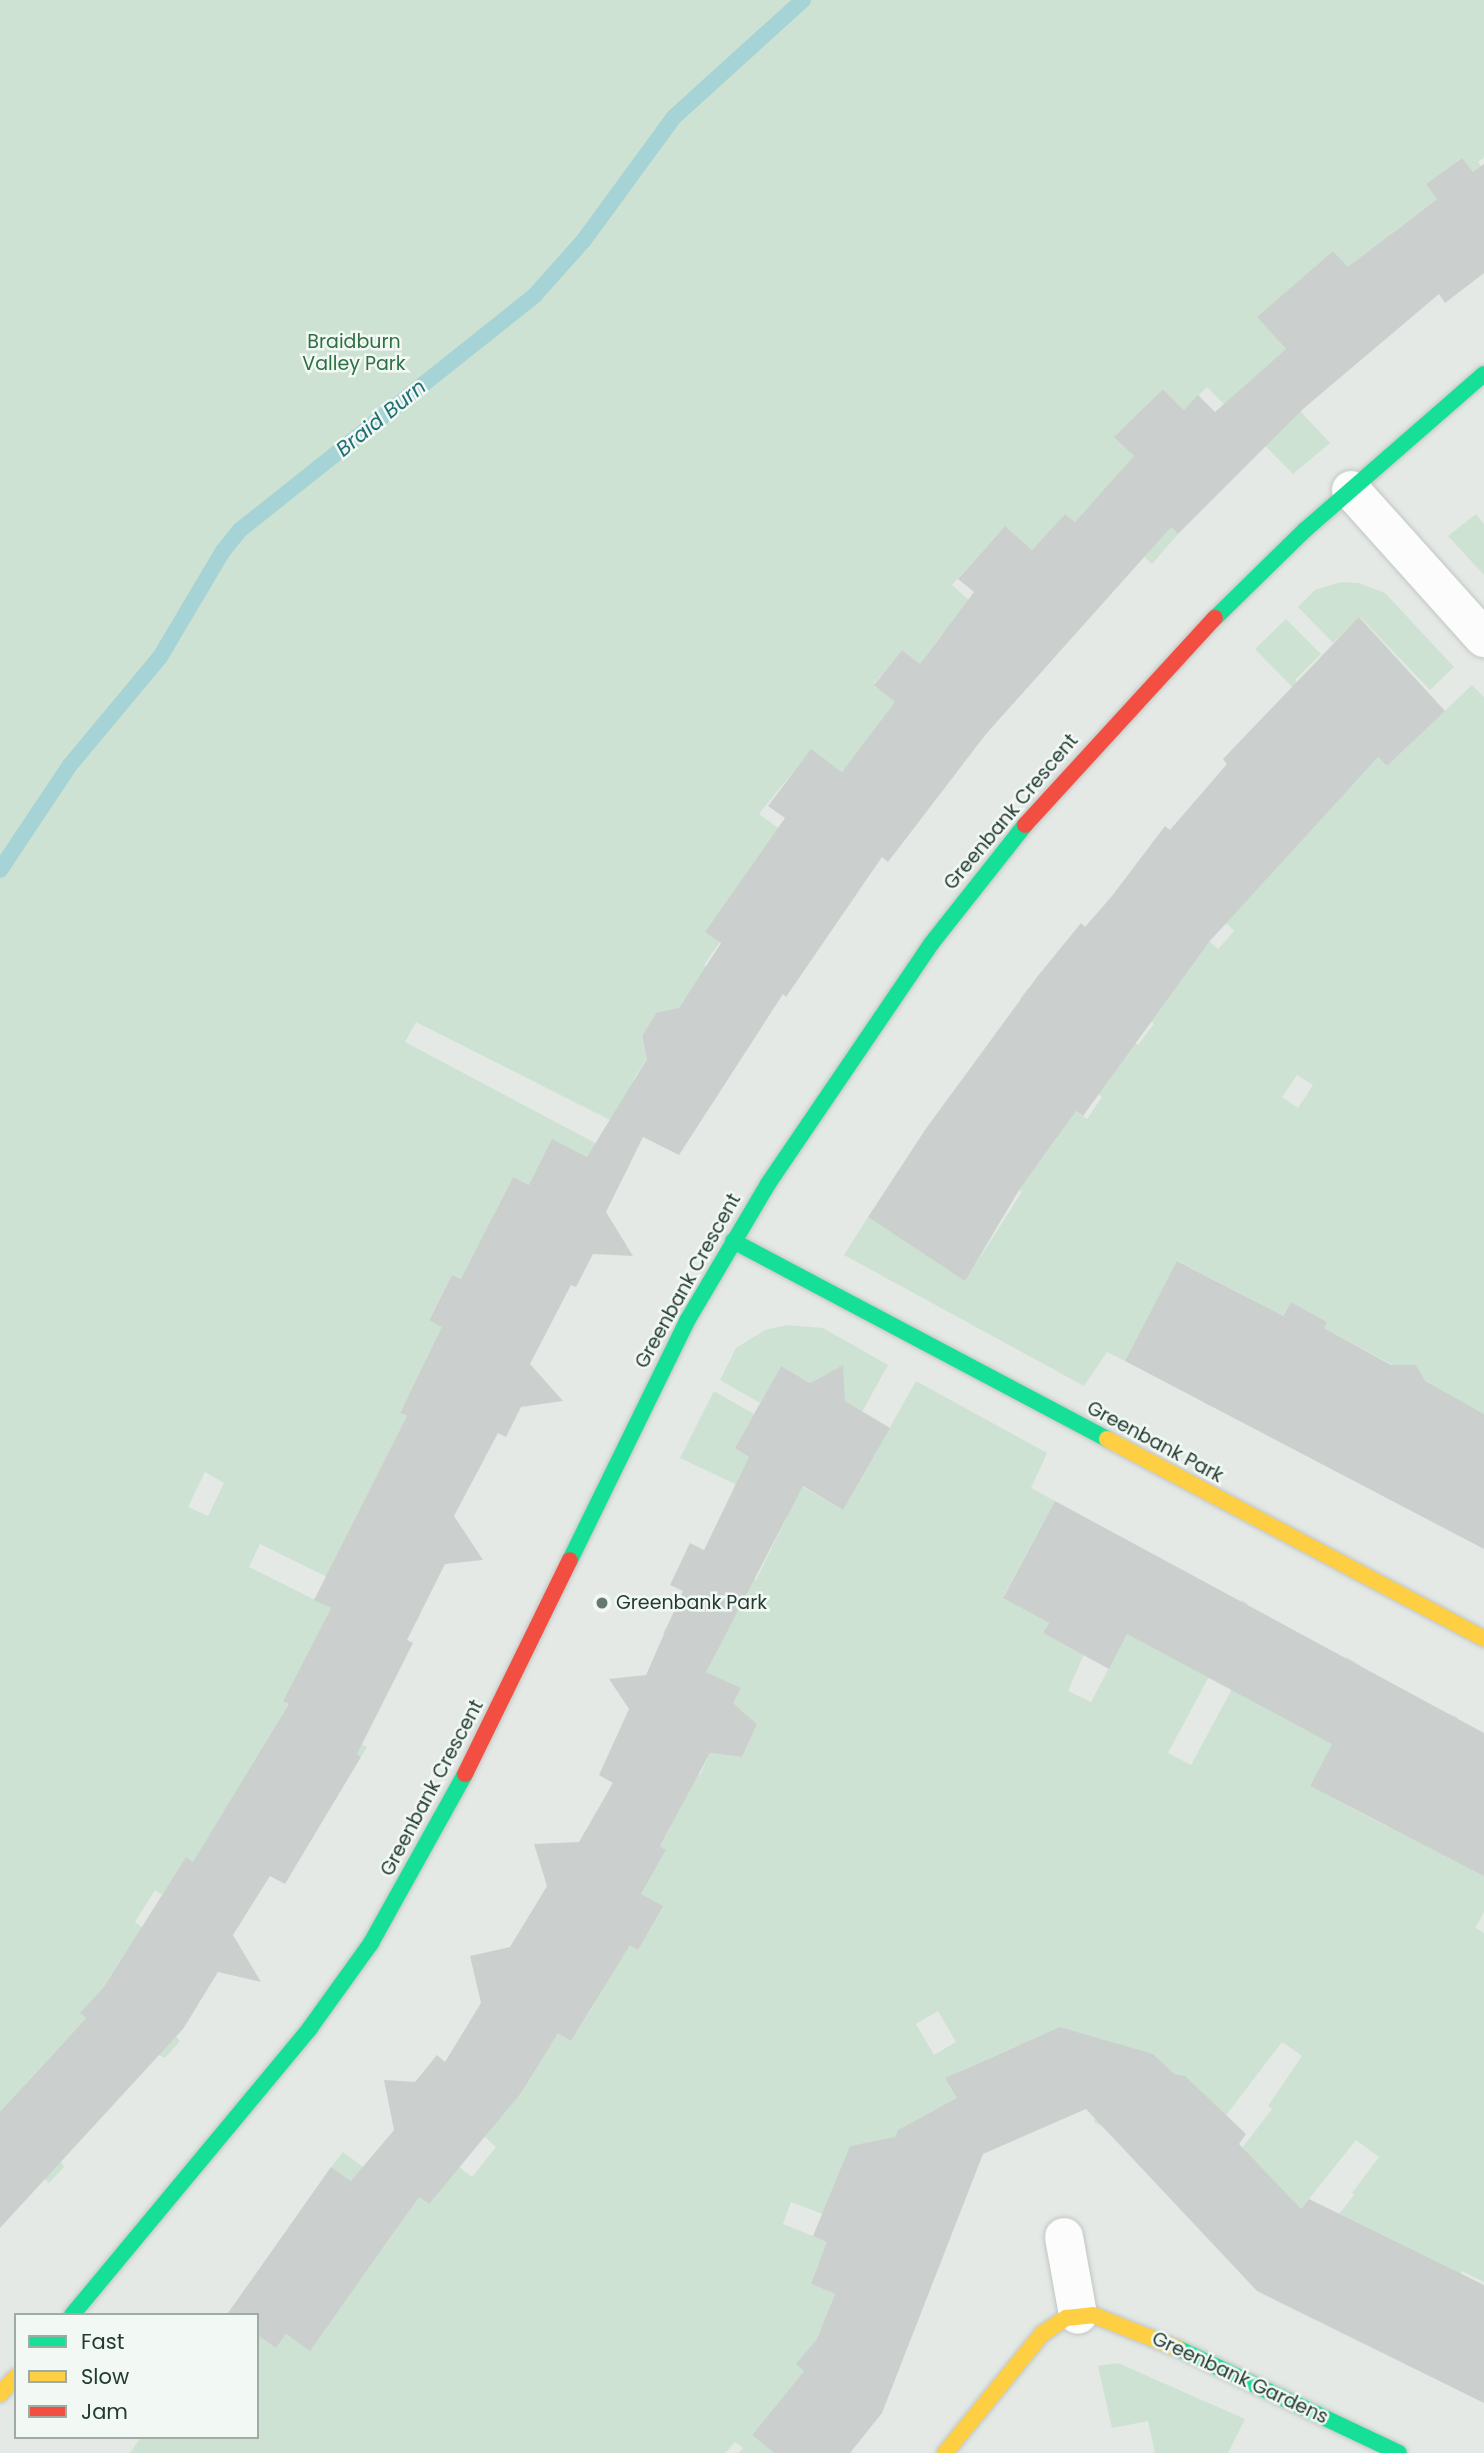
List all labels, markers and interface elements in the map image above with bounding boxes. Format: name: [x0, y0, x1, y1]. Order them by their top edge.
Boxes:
park label: Braidburn Valley Park: [302, 331, 406, 375]
water label: Braid Burn: [331, 374, 431, 462]
street label: Greenbank Crescent: [939, 730, 1083, 894]
street label: Greenbank Crescent: [630, 1190, 746, 1372]
street label: Greenbank Park: [1083, 1396, 1227, 1488]
place label: Greenbank Park: [616, 1592, 767, 1614]
marker: Greenbank Park: [594, 1595, 610, 1611]
street label: Greenbank Crescent: [376, 1696, 488, 1880]
legend: [14, 2313, 259, 2439]
text: Fast: [81, 2327, 124, 2356]
street label: Greenbank Gardens: [1148, 2327, 1332, 2429]
text: Slow: [81, 2362, 129, 2391]
text: Jam: [81, 2397, 128, 2426]

